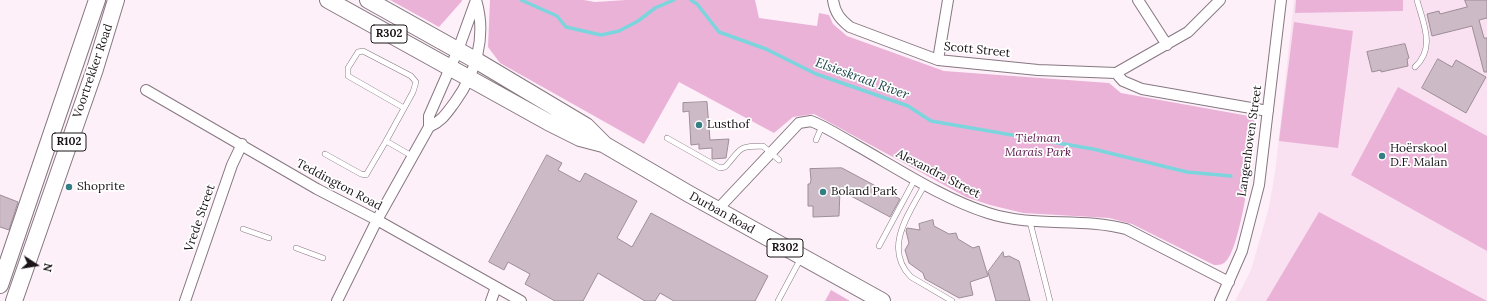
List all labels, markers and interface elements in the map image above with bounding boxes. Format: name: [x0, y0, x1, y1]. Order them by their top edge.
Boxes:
street label: Voortrekker Road: [70, 22, 116, 120]
road number: R302: [371, 25, 407, 43]
street label: Scott Street: [943, 39, 1011, 61]
water label: Elsieskraal River: [813, 55, 911, 103]
street label: Langenhoven Street: [1235, 84, 1265, 198]
place label: Lusthof: [707, 118, 750, 132]
marker: Lusthof: [694, 120, 704, 130]
park label: Tielman Marais Park: [1005, 132, 1071, 160]
road number: R102: [52, 133, 86, 151]
place label: Hoërskool D.F. Malan: [1390, 142, 1448, 170]
street label: Alexandra Street: [893, 147, 983, 201]
marker: Hoërskool D.F. Malan: [1377, 151, 1387, 161]
street label: Teddington Road: [294, 156, 384, 214]
place label: Shoprite: [77, 180, 125, 194]
marker: Shoprite: [64, 182, 74, 192]
street label: Vrede Street: [182, 183, 218, 253]
place label: Boland Park: [831, 185, 898, 199]
marker: Boland Park: [818, 187, 828, 197]
street label: Durban Road: [687, 189, 757, 237]
road number: R302: [767, 239, 803, 257]
north arrow: [16, 245, 56, 285]
text: N: [40, 262, 55, 273]

